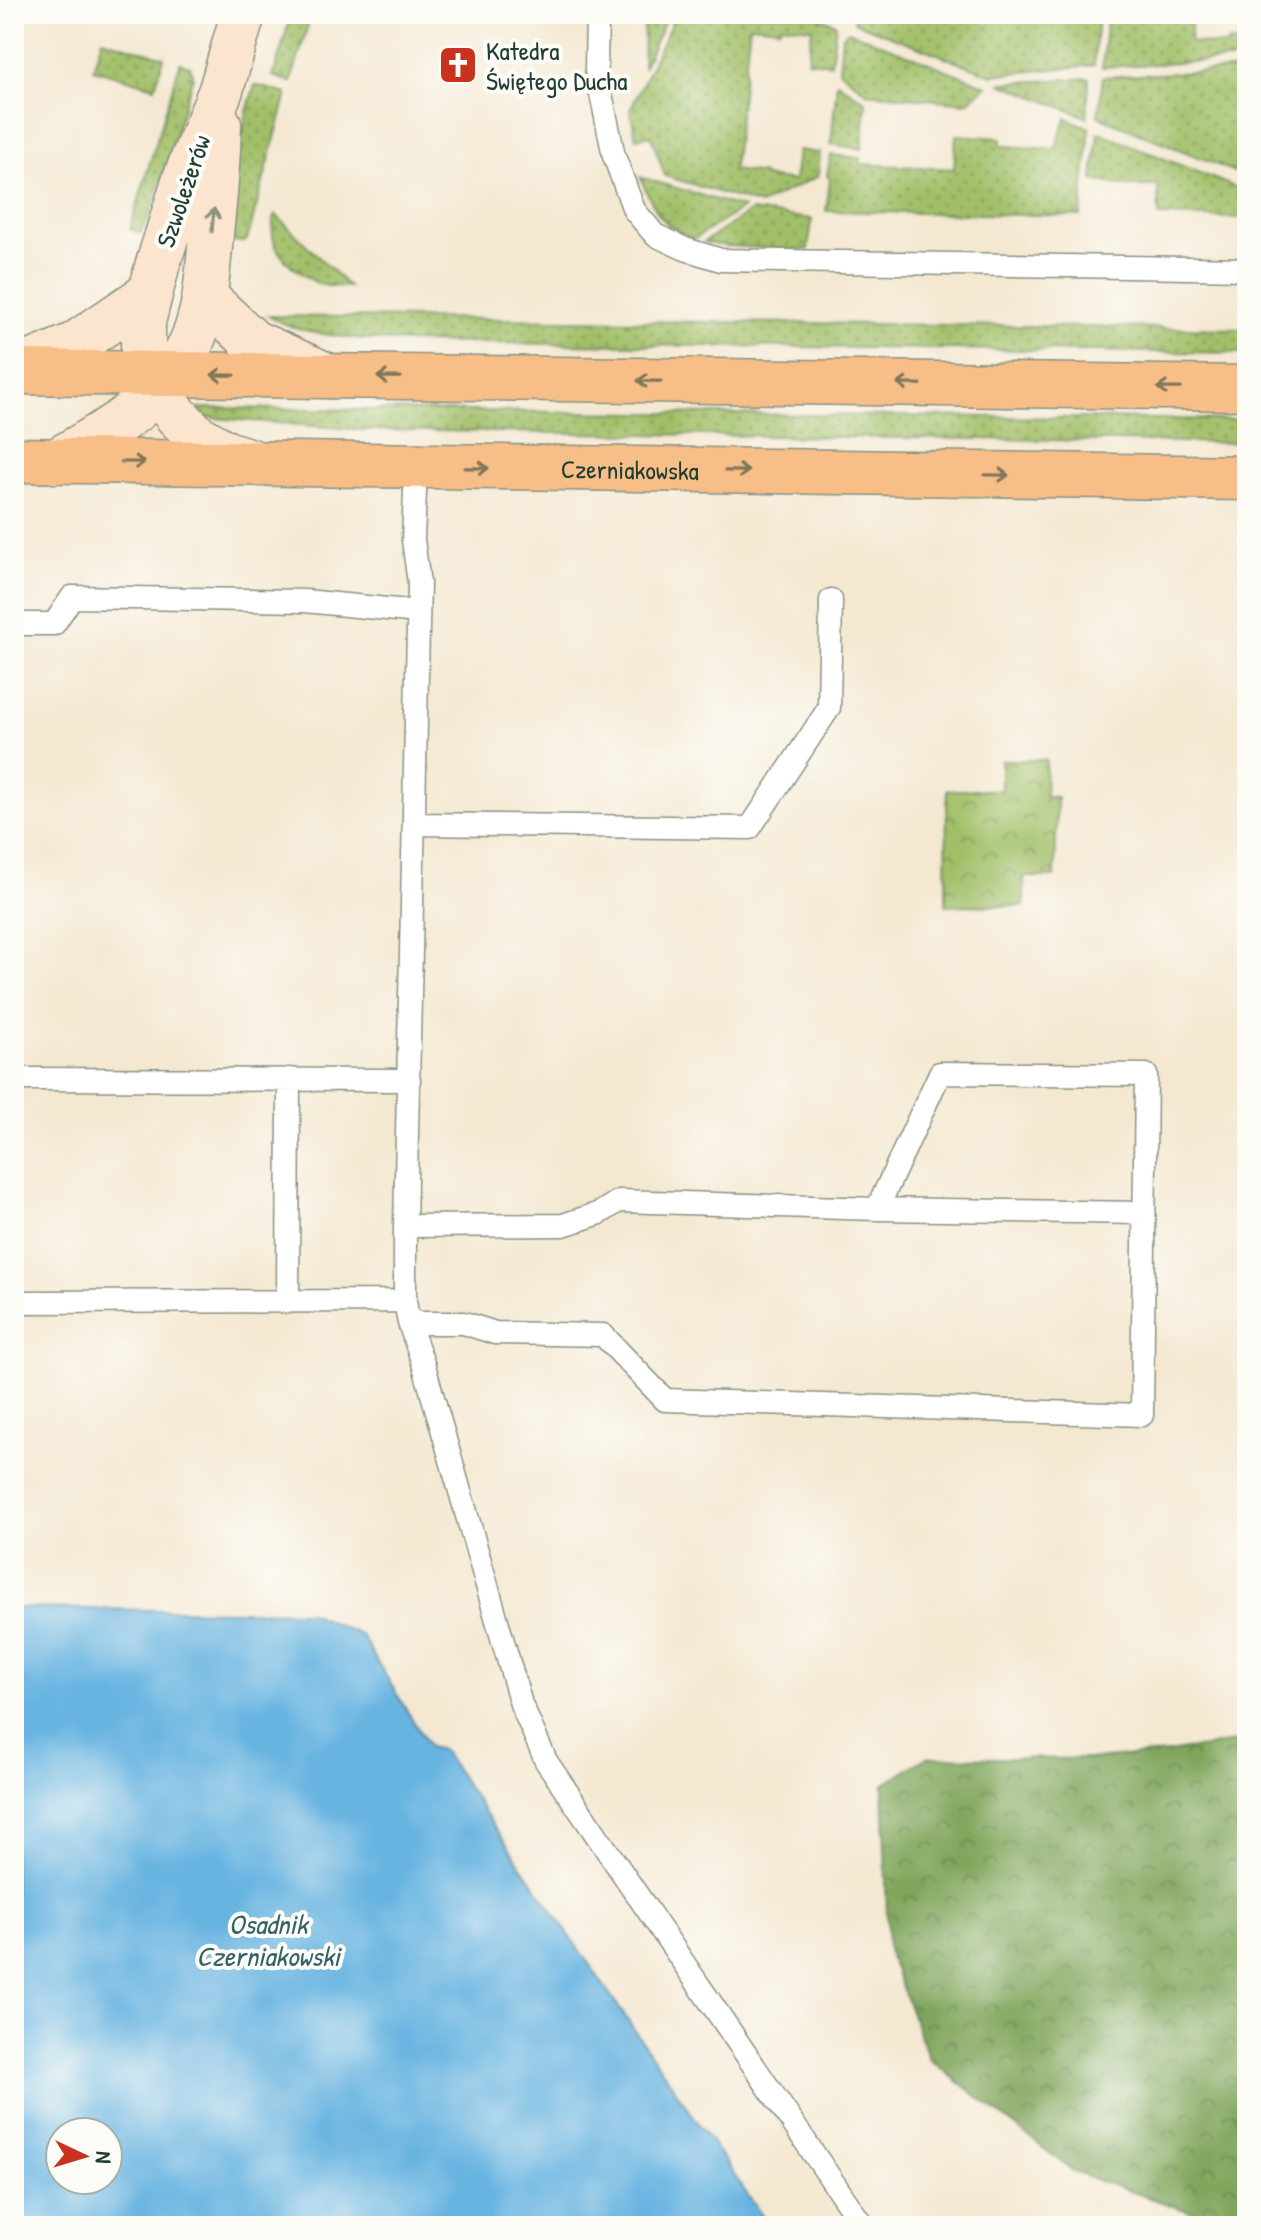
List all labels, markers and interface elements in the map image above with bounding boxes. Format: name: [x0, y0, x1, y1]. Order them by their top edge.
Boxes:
place label: Katedra Świętego Ducha: [486, 33, 627, 98]
church icon: Katedra Świętego Ducha: [437, 44, 479, 86]
street label: Szwoleżerów: [147, 130, 219, 252]
one-way arrow: [205, 208, 220, 234]
one-way arrow: [210, 367, 237, 383]
one-way arrow: [376, 369, 403, 385]
one-way arrow: [636, 373, 663, 388]
one-way arrow: [896, 376, 923, 392]
one-way arrow: [1156, 380, 1183, 395]
street label: Czerniakowska: [561, 450, 699, 487]
one-way arrow: [119, 454, 146, 470]
one-way arrow: [463, 461, 490, 476]
one-way arrow: [723, 464, 750, 479]
one-way arrow: [983, 467, 1010, 483]
water label: Osadnik Czerniakowski: [196, 1905, 343, 1975]
north arrow: [44, 2116, 124, 2196]
text: N: [89, 2151, 119, 2165]

